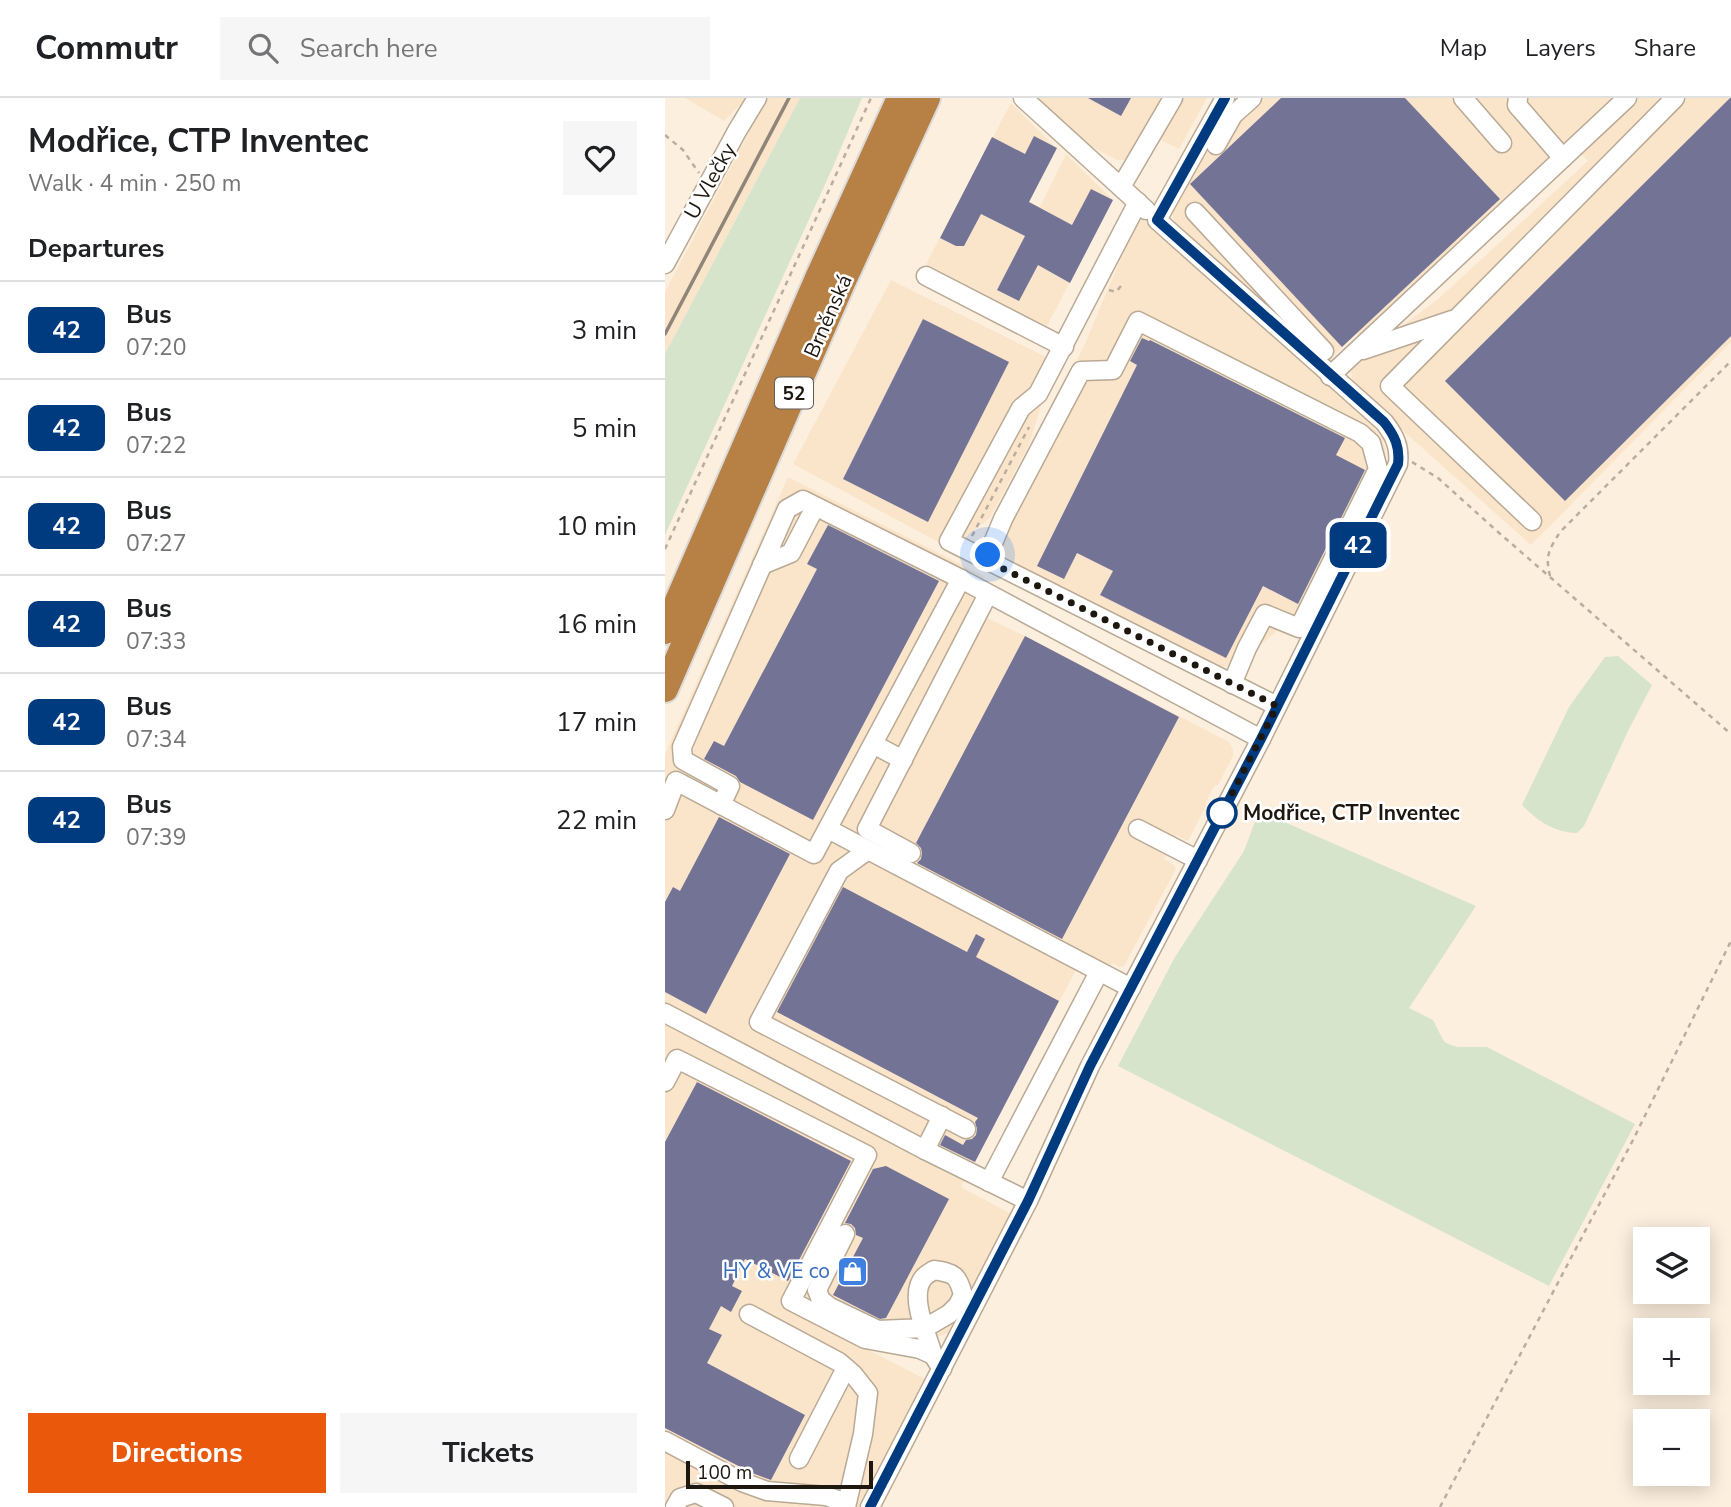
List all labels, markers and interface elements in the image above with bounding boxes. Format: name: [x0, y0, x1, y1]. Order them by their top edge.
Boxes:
search box: [220, 17, 710, 80]
text: Commutr: [35, 26, 178, 71]
icon: search: [244, 29, 282, 67]
text: Search here: [300, 31, 438, 66]
text: Map: [1440, 32, 1487, 64]
text: Layers: [1525, 32, 1596, 64]
text: Share: [1634, 32, 1696, 64]
text: Modřice, CTP Inventec: [28, 119, 369, 164]
button: heart: [563, 121, 637, 195]
street label: U Vlečky: [678, 138, 742, 224]
text: Walk · 4 min · 250 m: [28, 168, 241, 199]
text: Departures: [28, 231, 164, 266]
street label: Brněnská: [797, 270, 859, 362]
text: Bus: [126, 297, 172, 332]
text: 3 min: [572, 313, 637, 348]
text: 42: [52, 314, 81, 346]
text: 07:20: [126, 332, 186, 363]
road number: 52: [775, 378, 813, 408]
text: Bus: [126, 395, 172, 430]
text: 5 min: [572, 411, 637, 446]
text: 42: [52, 412, 81, 444]
text: 07:22: [126, 430, 186, 461]
text: Bus: [126, 493, 172, 528]
text: 10 min: [556, 509, 637, 544]
text: 42: [52, 510, 81, 542]
line badge: 42: [1327, 522, 1389, 568]
text: 07:27: [126, 528, 186, 559]
text: 42: [1344, 529, 1372, 561]
your location: [970, 537, 1005, 572]
text: Bus: [126, 591, 172, 626]
text: 16 min: [556, 607, 637, 642]
text: 42: [52, 608, 81, 640]
text: 07:33: [126, 626, 186, 657]
text: Bus: [126, 689, 172, 724]
text: 17 min: [556, 705, 637, 740]
text: 42: [52, 706, 81, 738]
text: 07:34: [126, 724, 186, 755]
text: Bus: [126, 787, 172, 822]
marker: Modřice, CTP Inventec: [1207, 798, 1237, 828]
place label: Modřice, CTP Inventec: [1243, 799, 1460, 827]
text: 22 min: [556, 803, 637, 838]
text: 42: [52, 804, 81, 836]
text: 07:39: [126, 822, 186, 853]
map controls: [1633, 1227, 1710, 1486]
button: layers: [1633, 1227, 1710, 1304]
shop icon: HY & VE co: [836, 1254, 870, 1288]
place label: HY & VE co: [723, 1257, 830, 1285]
button: +: [1633, 1318, 1710, 1395]
button: −: [1633, 1409, 1710, 1486]
button: Directions: [28, 1413, 326, 1493]
button: Tickets: [340, 1413, 637, 1493]
scale bar: [686, 1458, 873, 1490]
text: 100 m: [697, 1460, 752, 1486]

